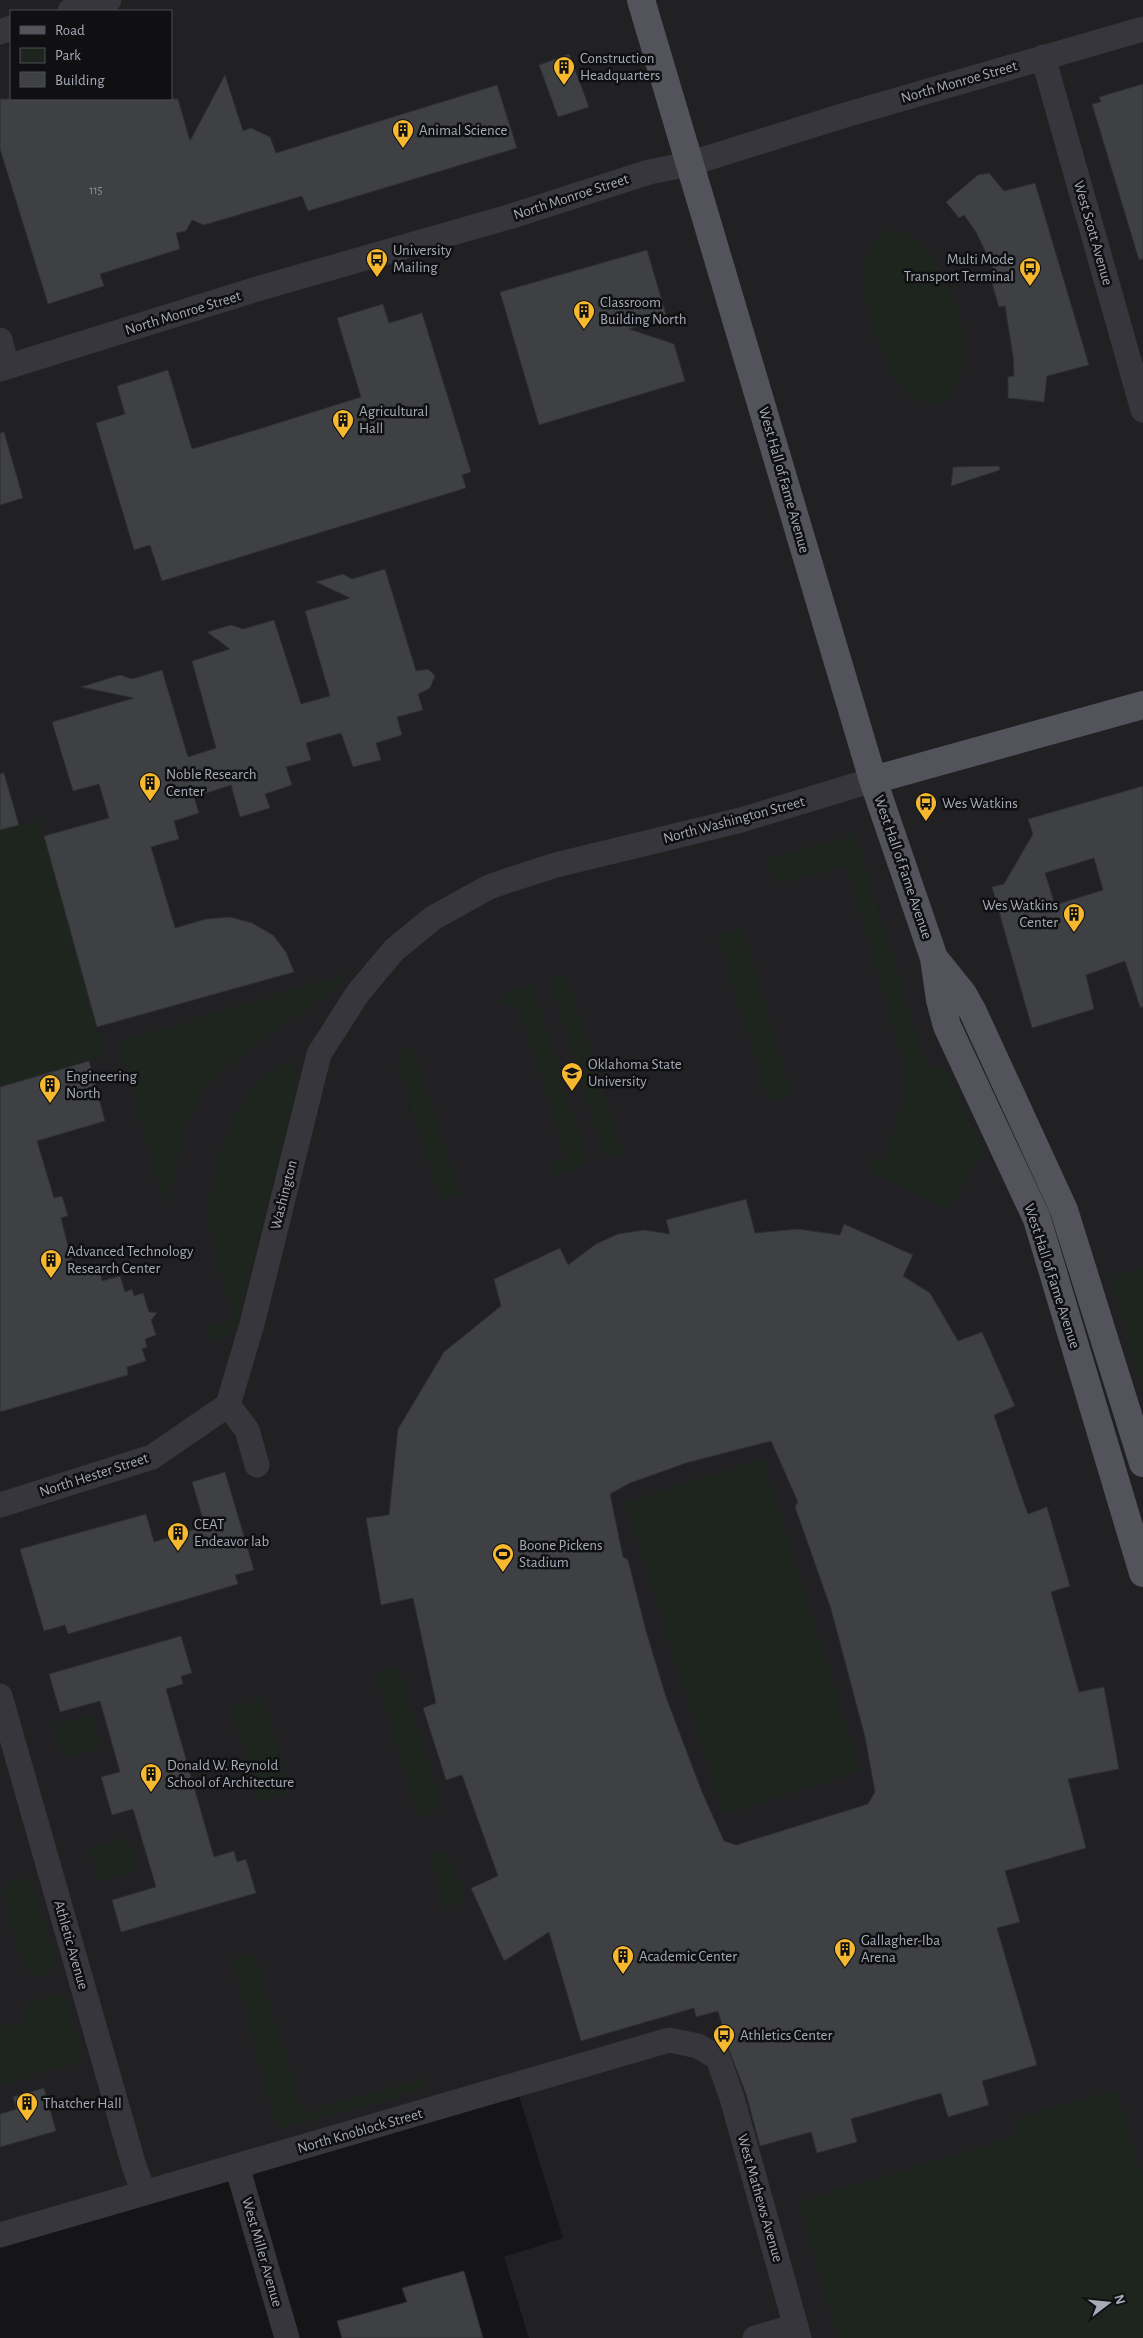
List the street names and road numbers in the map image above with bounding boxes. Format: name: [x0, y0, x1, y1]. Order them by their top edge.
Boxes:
street label: North Monroe Street: [899, 58, 1019, 106]
street label: North Monroe Street: [511, 171, 631, 223]
street label: West Scott Avenue: [1071, 179, 1115, 287]
street label: North Monroe Street: [123, 288, 243, 338]
street label: West Hall of Fame Avenue: [756, 405, 812, 555]
street label: West Hall of Fame Avenue: [871, 793, 935, 941]
street label: North Washington Street: [662, 794, 807, 846]
street label: Washington: [268, 1159, 300, 1231]
street label: West Hall of Fame Avenue: [1021, 1202, 1083, 1350]
street label: North Hester Street: [38, 1450, 151, 1500]
street label: Athletic Avenue: [51, 1899, 91, 1991]
street label: North Knoblock Street: [296, 2106, 424, 2156]
street label: West Mathews Avenue: [735, 2132, 785, 2264]
street label: West Miller Avenue: [239, 2195, 285, 2309]

